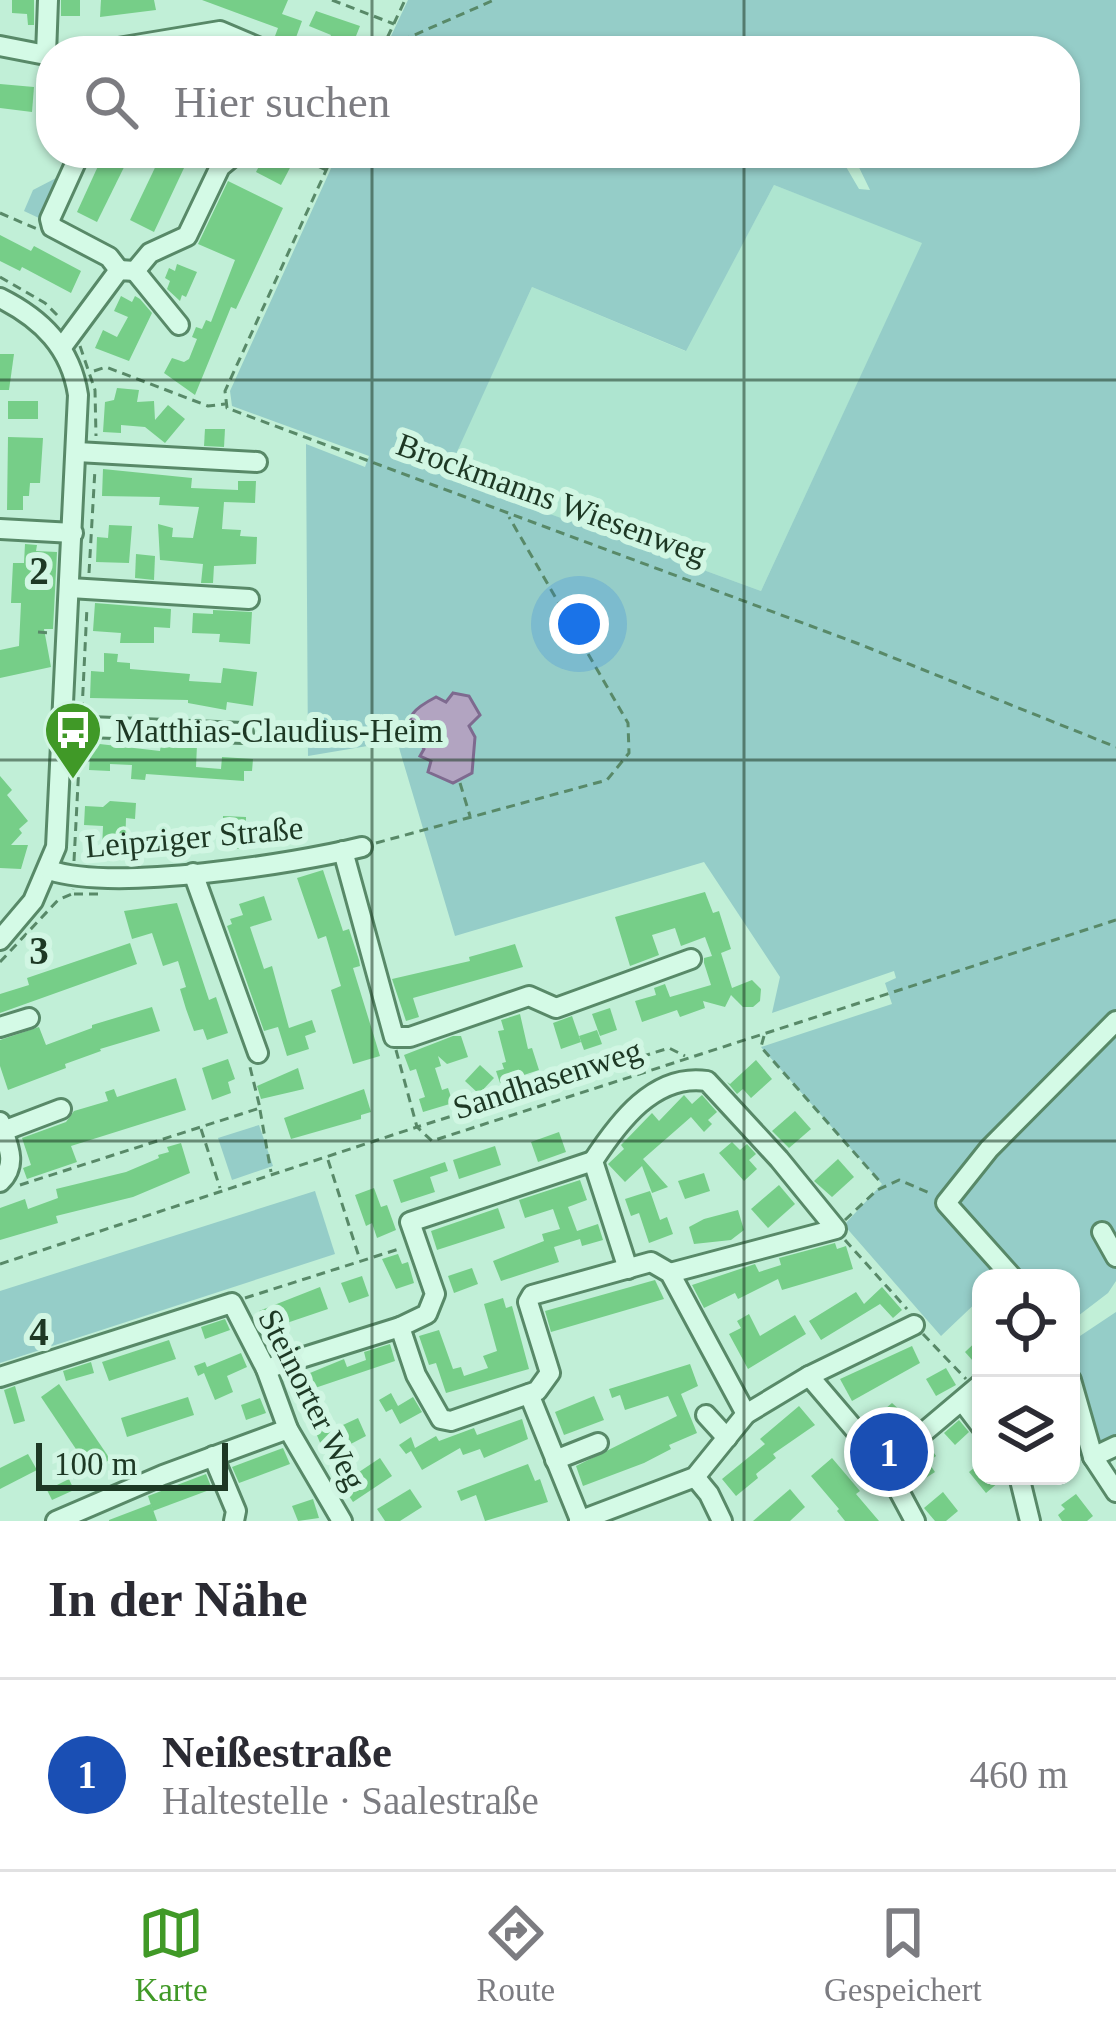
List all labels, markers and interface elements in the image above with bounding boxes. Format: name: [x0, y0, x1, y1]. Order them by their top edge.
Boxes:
search box: [36, 36, 1080, 168]
icon: search: [78, 69, 144, 135]
text: Hier suchen: [174, 77, 390, 127]
street label: Brockmanns Wiesenweg: [392, 426, 711, 572]
text: 2: [29, 549, 49, 592]
your location: [549, 594, 609, 654]
bus stop icon: Matthias-Claudius-Heim: [42, 699, 104, 781]
place label: Matthias-Claudius-Heim: [115, 713, 443, 749]
street label: Leipziger Straße: [83, 810, 305, 864]
text: 3: [29, 929, 49, 972]
street label: Sandhasenweg: [448, 1032, 646, 1126]
map controls: [972, 1269, 1080, 1485]
button: locate: [972, 1269, 1080, 1377]
street label: Steinorter Weg: [251, 1303, 373, 1496]
text: 4: [29, 1310, 49, 1353]
button: layers: [972, 1377, 1080, 1485]
pin: 1: [850, 1407, 928, 1497]
scale bar: [36, 1437, 228, 1490]
text: 100 m: [54, 1446, 137, 1482]
text: In der Nähe: [48, 1571, 308, 1627]
text: Neißestraße: [162, 1727, 392, 1777]
text: 1: [77, 1753, 97, 1796]
text: 460 m: [969, 1753, 1068, 1796]
text: Haltestelle · Saalestraße: [162, 1779, 539, 1822]
tab: Karte: [134, 1900, 208, 2009]
tab: Route: [476, 1900, 555, 2009]
tab: Gespeichert: [824, 1900, 982, 2009]

